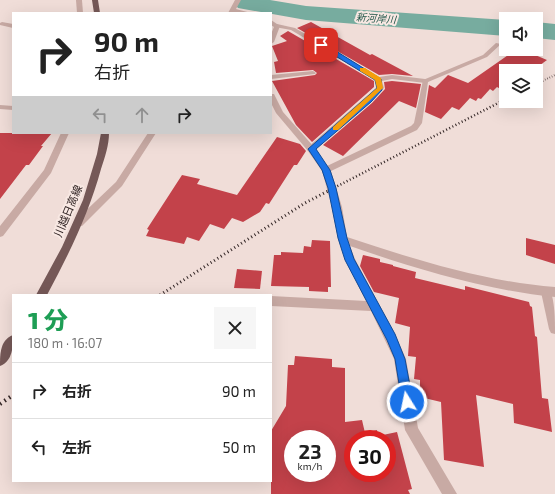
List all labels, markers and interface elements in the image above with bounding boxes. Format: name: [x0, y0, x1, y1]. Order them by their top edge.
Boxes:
water label: 新河岸川: [356, 11, 397, 25]
map controls: [499, 12, 543, 108]
button: sound: [499, 12, 543, 56]
text: 90 m: [94, 24, 159, 58]
icon: right: [28, 28, 80, 80]
pin: [304, 28, 338, 62]
icon: arrive: [310, 34, 332, 56]
text: 右折: [94, 61, 130, 83]
button: layers: [499, 64, 543, 108]
icon: left: [89, 104, 111, 126]
icon: ahead: [131, 104, 153, 126]
icon: right: [173, 104, 195, 126]
street label: 川越日高線: [51, 183, 84, 239]
text: 1 分: [28, 305, 68, 334]
button: close: [214, 307, 256, 349]
text: 180 m · 16:07: [28, 335, 102, 351]
icon: right: [28, 380, 50, 402]
position arrow: [386, 381, 428, 423]
text: 右折: [62, 382, 92, 400]
text: 90 m: [222, 382, 256, 400]
speed limit sign: 30: [344, 430, 396, 482]
icon: left: [28, 436, 50, 458]
text: 左折: [62, 438, 92, 456]
text: 50 m: [222, 438, 256, 456]
text: 23: [299, 439, 321, 463]
text: km/h: [298, 460, 322, 472]

